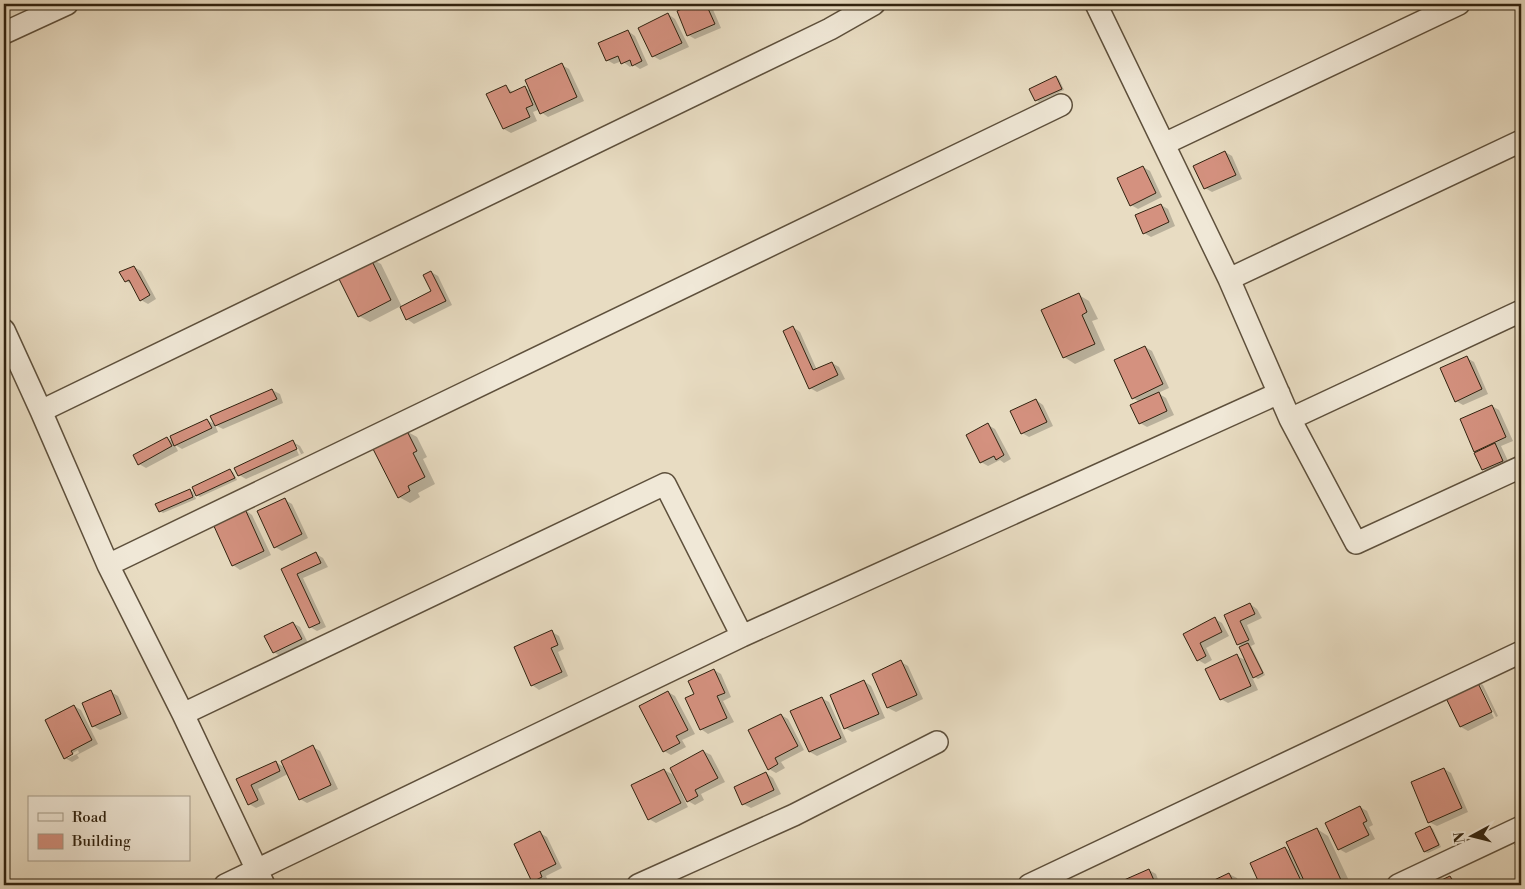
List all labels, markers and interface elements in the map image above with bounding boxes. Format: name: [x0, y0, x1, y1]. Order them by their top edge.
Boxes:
legend: [28, 796, 190, 862]
text: Road: [72, 808, 107, 827]
north arrow: [1448, 812, 1498, 862]
text: N: [1450, 831, 1470, 844]
text: Building: [71, 832, 131, 851]

